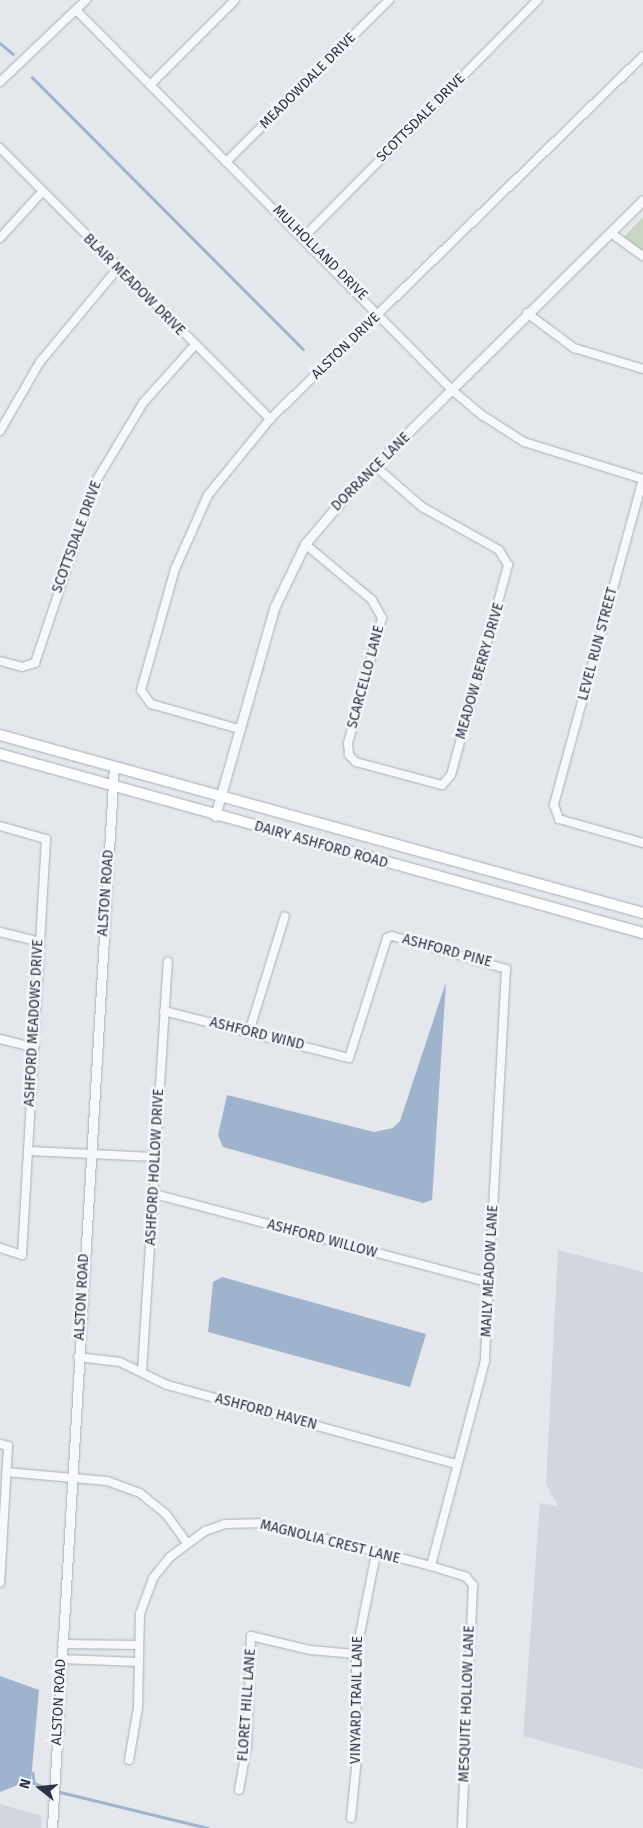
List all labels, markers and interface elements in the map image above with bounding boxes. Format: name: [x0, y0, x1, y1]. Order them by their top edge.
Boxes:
street label: MEADOWDALE DRIVE: [257, 30, 359, 132]
street label: SCOTTSDALE DRIVE: [373, 70, 469, 166]
street label: MULHOLLAND DRIVE: [269, 202, 371, 304]
street label: BLAIR MEADOW DRIVE: [80, 231, 188, 339]
street label: ALSTON DRIVE: [308, 309, 384, 383]
street label: DORRANCE LANE: [328, 429, 414, 515]
street label: SCOTTSDALE DRIVE: [49, 479, 105, 595]
street label: LEVEL RUN STREET: [575, 586, 621, 702]
street label: MEADOW BERRY DRIVE: [452, 601, 508, 741]
street label: SCARCELLO LANE: [344, 624, 388, 730]
street label: DAIRY ASHFORD ROAD: [252, 818, 390, 872]
street label: ALSTON ROAD: [95, 849, 117, 937]
street label: ASHFORD PINE: [400, 931, 494, 971]
street label: ASHFORD MEADOWS DRIVE: [21, 939, 47, 1107]
street label: ASHFORD WIND: [208, 1014, 306, 1054]
street label: ASHFORD HOLLOW DRIVE: [143, 1088, 167, 1246]
street label: MAILY MEADOW LANE: [478, 1204, 502, 1338]
street label: ASHFORD WILLOW: [265, 1216, 379, 1262]
street label: ALSTON ROAD: [71, 1253, 93, 1341]
street label: ASHFORD HAVEN: [213, 1390, 319, 1434]
street label: MAGNOLIA CREST LANE: [258, 1516, 402, 1568]
street label: MESQUITE HOLLOW LANE: [456, 1625, 478, 1783]
street label: VINYARD TRAIL LANE: [347, 1636, 367, 1764]
street label: FLORET HILL LANE: [235, 1648, 259, 1762]
street label: ALSTON ROAD: [48, 1658, 70, 1746]
north arrow: [15, 1763, 65, 1813]
text: N: [16, 1777, 35, 1791]

